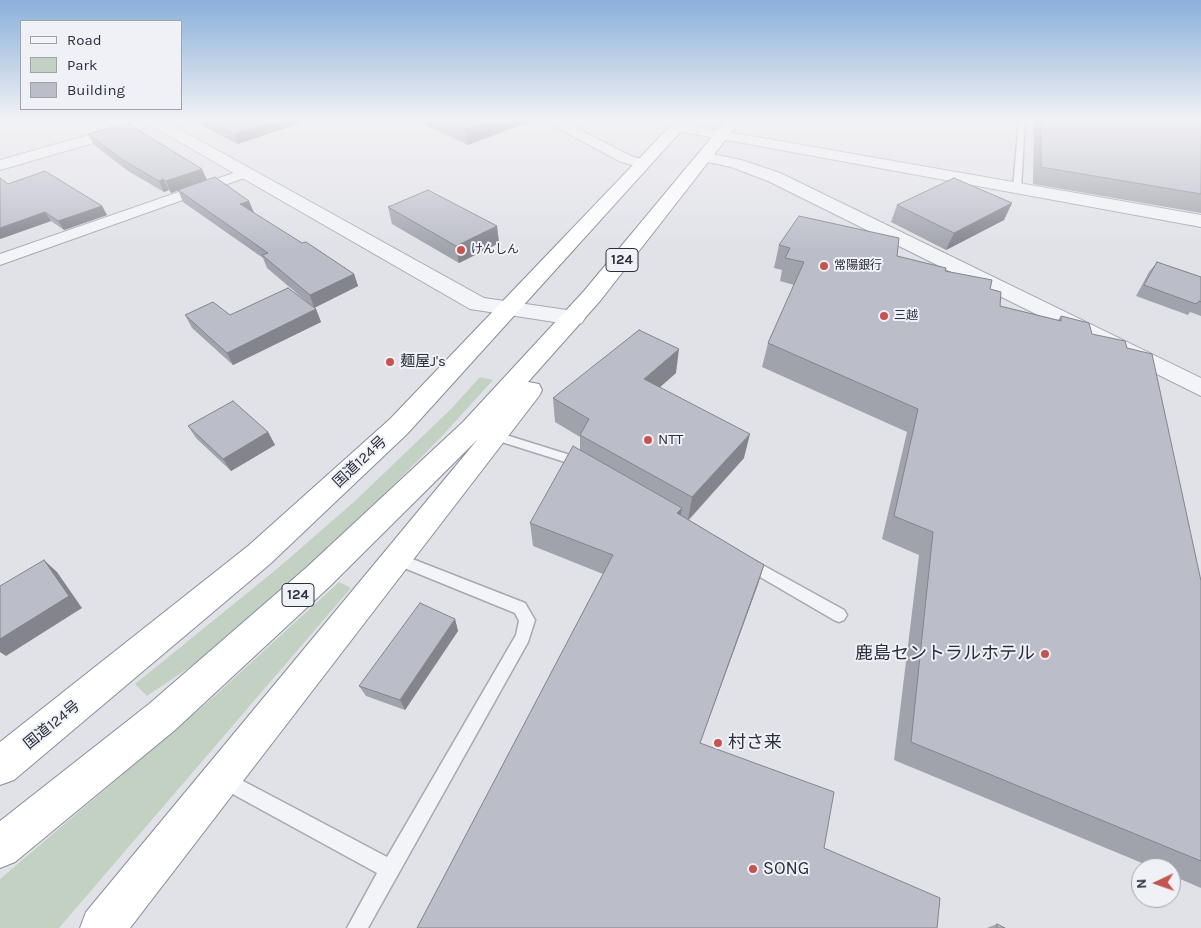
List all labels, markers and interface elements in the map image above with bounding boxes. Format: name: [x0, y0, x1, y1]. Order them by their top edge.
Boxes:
legend: [20, 20, 182, 110]
text: Road: [67, 31, 102, 49]
text: Park: [67, 56, 97, 74]
text: Building: [67, 81, 125, 99]
place label: けんしん: [471, 243, 519, 257]
marker: けんしん: [455, 244, 467, 256]
road number: 124: [606, 248, 638, 272]
place label: 常陽銀行: [834, 259, 882, 273]
marker: 常陽銀行: [818, 260, 830, 272]
place label: 三越: [894, 309, 918, 323]
marker: 三越: [878, 310, 890, 322]
place label: 麺屋J's: [400, 353, 446, 371]
marker: 麺屋J's: [384, 356, 396, 368]
place label: NTT: [658, 431, 683, 449]
street label: 国道124号: [329, 433, 391, 491]
marker: NTT: [642, 434, 654, 446]
road number: 124: [282, 584, 314, 606]
place label: 鹿島セントラルホテル: [855, 643, 1035, 665]
marker: 鹿島セントラルホテル: [1039, 648, 1051, 660]
street label: 国道124号: [20, 697, 84, 753]
place label: 村さ来: [728, 732, 782, 754]
marker: 村さ来: [712, 737, 724, 749]
place label: SONG: [763, 858, 809, 880]
north arrow: [1131, 858, 1181, 908]
marker: SONG: [747, 863, 759, 875]
text: N: [1133, 878, 1150, 889]

